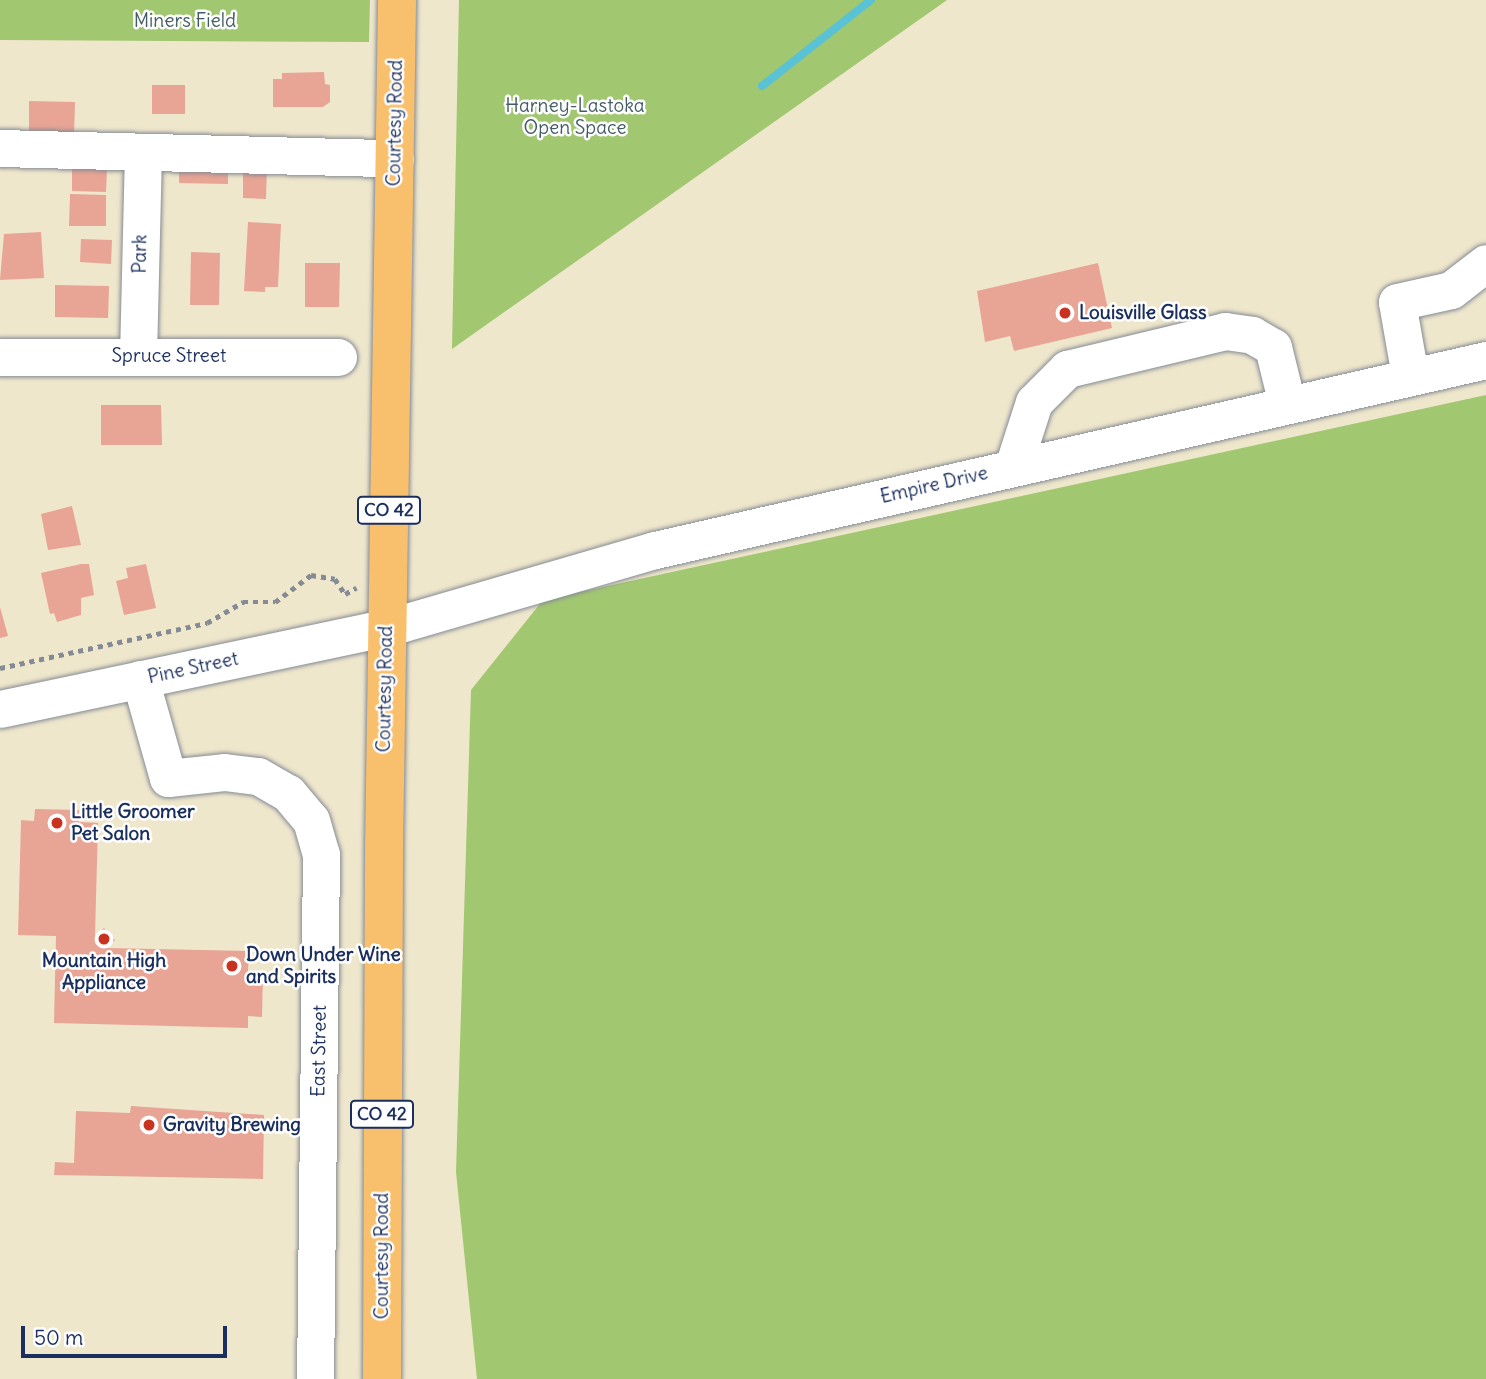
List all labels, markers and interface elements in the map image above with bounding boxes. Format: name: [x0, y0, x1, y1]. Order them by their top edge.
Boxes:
park label: Miners Field: [134, 10, 236, 32]
street label: Courtesy Road: [382, 59, 408, 187]
park label: Harney-Lastoka Open Space: [505, 95, 645, 139]
street label: Park: [128, 234, 152, 274]
place label: Louisville Glass: [1079, 302, 1207, 324]
marker: Louisville Glass: [1057, 305, 1073, 321]
street label: Spruce Street: [112, 345, 226, 367]
street label: Empire Drive: [878, 462, 990, 508]
road number: CO 42: [356, 496, 422, 524]
street label: Courtesy Road: [372, 625, 398, 753]
street label: Pine Street: [146, 647, 240, 689]
place label: Little Groomer Pet Salon: [71, 801, 195, 845]
marker: Little Groomer Pet Salon: [49, 815, 65, 831]
marker: Mountain High Appliance: [96, 931, 112, 947]
place label: Down Under Wine and Spirits: [246, 944, 401, 988]
place label: Mountain High Appliance: [42, 950, 166, 994]
marker: Down Under Wine and Spirits: [224, 958, 240, 974]
street label: East Street: [307, 1005, 331, 1097]
road number: CO 42: [349, 1100, 415, 1128]
place label: Gravity Brewing: [163, 1114, 301, 1136]
marker: Gravity Brewing: [141, 1117, 157, 1133]
street label: Courtesy Road: [371, 1193, 393, 1319]
scale bar: [24, 1312, 231, 1356]
text: 50 m: [34, 1324, 83, 1351]

